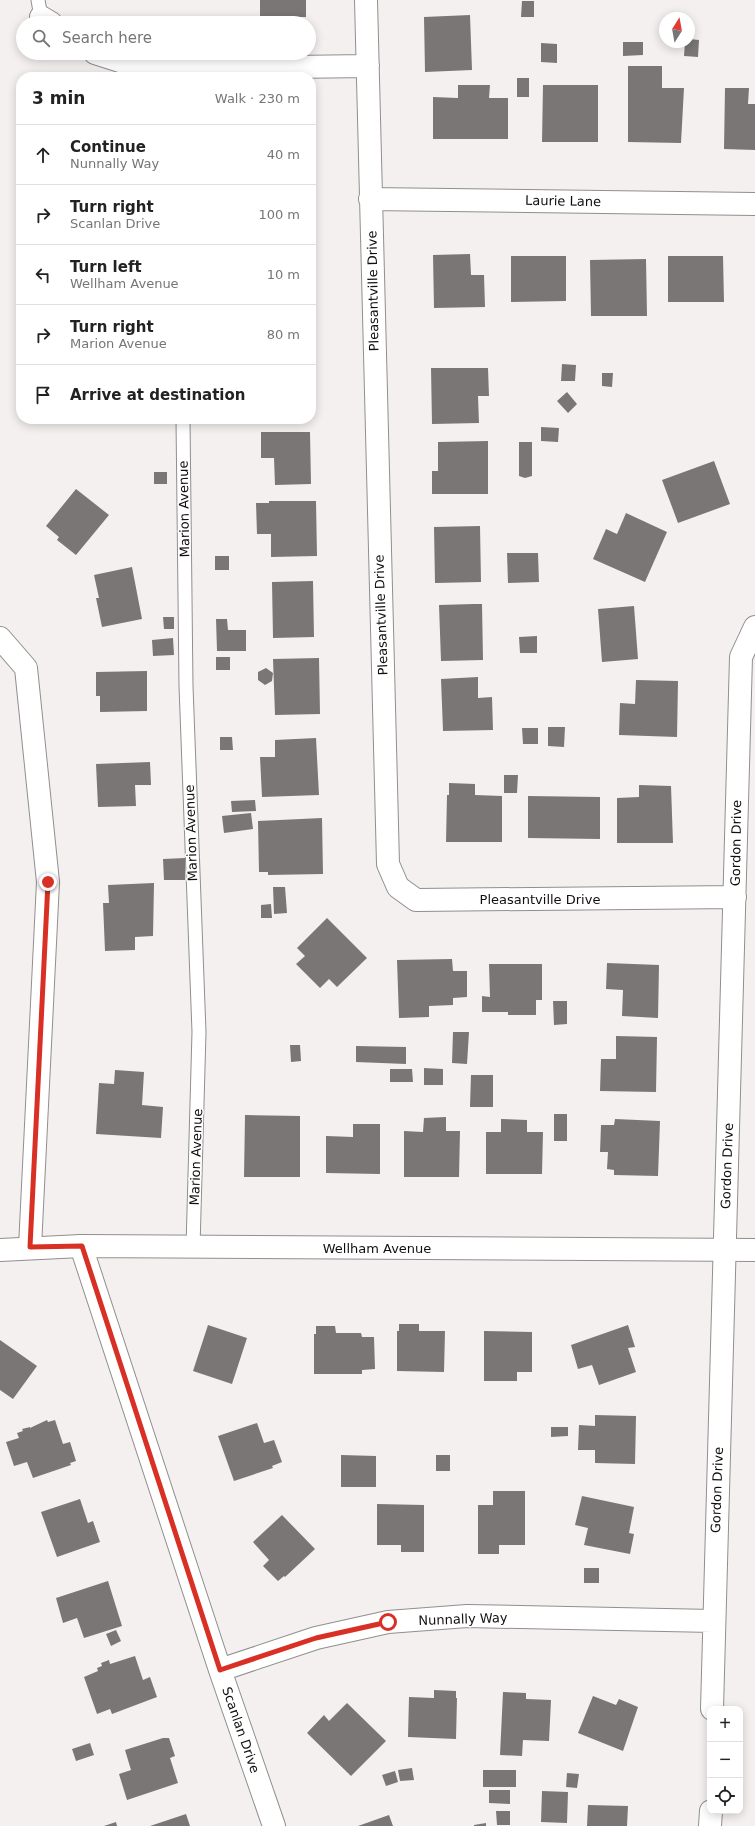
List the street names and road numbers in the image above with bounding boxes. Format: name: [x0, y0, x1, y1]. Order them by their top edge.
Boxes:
street label: Laurie Lane: [525, 193, 601, 209]
street label: Pleasantville Drive: [364, 230, 382, 352]
street label: Marion Avenue: [176, 460, 192, 558]
street label: Pleasantville Drive: [371, 554, 391, 676]
street label: Marion Avenue: [182, 784, 200, 882]
street label: Gordon Drive: [728, 800, 744, 886]
street label: Pleasantville Drive: [480, 892, 600, 907]
street label: Marion Avenue: [187, 1108, 205, 1206]
street label: Gordon Drive: [718, 1123, 736, 1209]
street label: Wellham Avenue: [323, 1241, 431, 1256]
street label: Gordon Drive: [708, 1447, 726, 1533]
street label: Nunnally Way: [418, 1610, 508, 1628]
street label: Scanlan Drive: [219, 1685, 263, 1775]

